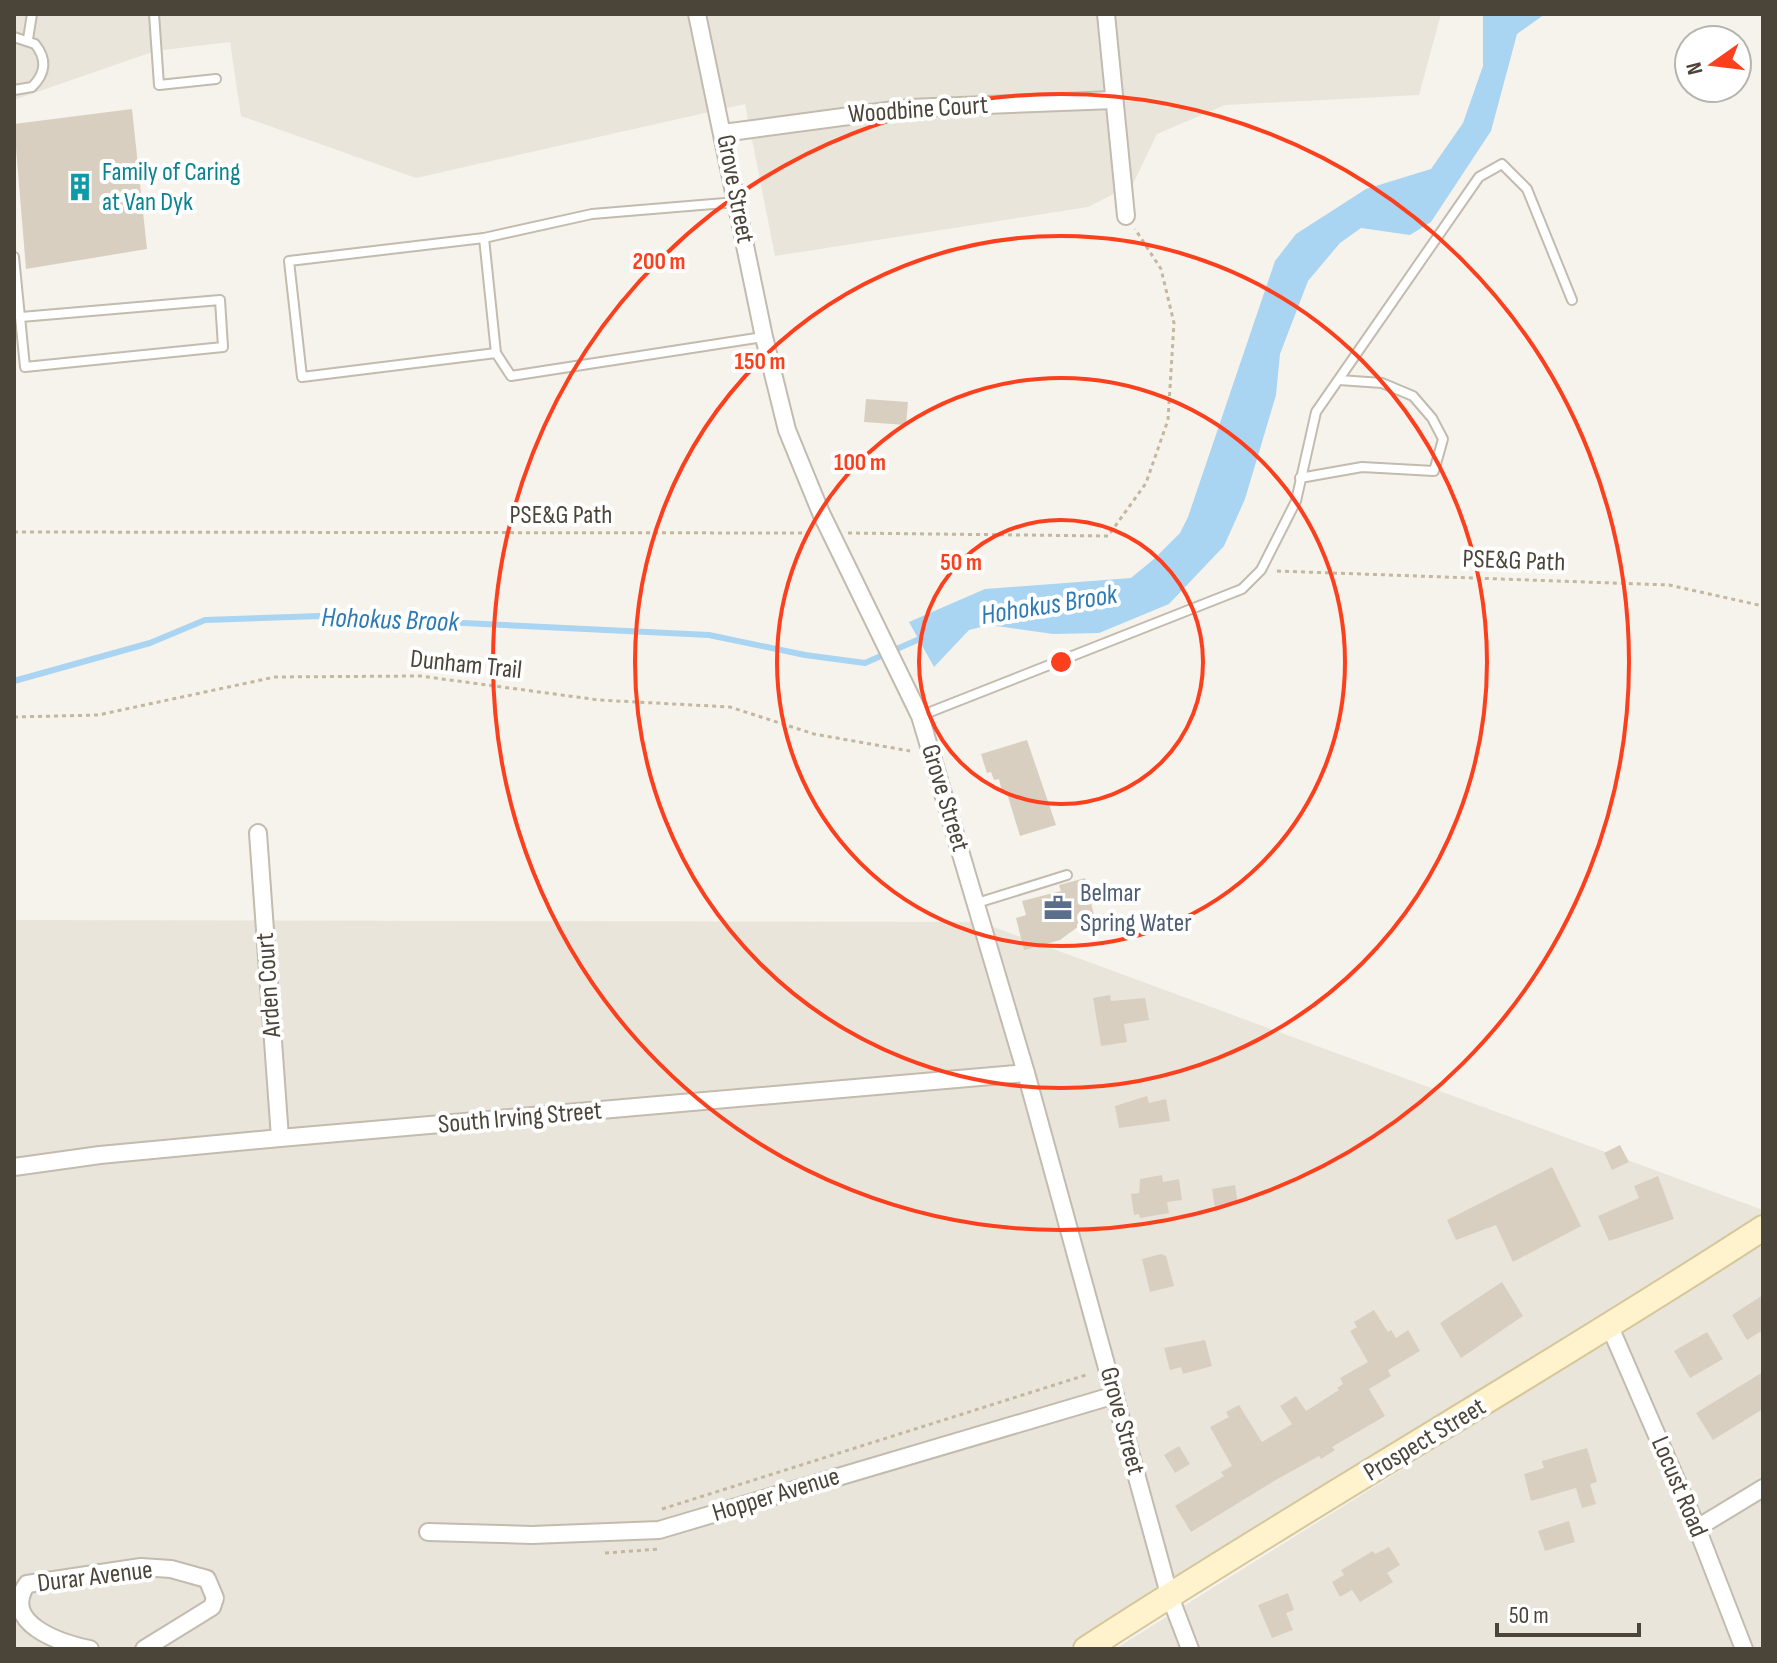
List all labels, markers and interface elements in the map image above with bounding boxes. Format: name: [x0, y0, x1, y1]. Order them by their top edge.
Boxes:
north arrow: [1673, 24, 1753, 104]
text: N: [1681, 60, 1710, 77]
street label: Woodbine Court: [847, 90, 989, 130]
street label: Grove Street: [709, 132, 761, 246]
place label: Family of Caring at Van Dyk: [102, 157, 240, 218]
building icon: Family of Caring at Van Dyk: [65, 172, 95, 202]
text: 200 m: [632, 247, 686, 276]
text: 150 m: [734, 347, 786, 376]
text: 100 m: [834, 448, 886, 477]
street label: PSE&G Path: [510, 500, 612, 531]
street label: PSE&G Path: [1462, 544, 1566, 578]
text: 50 m: [940, 548, 982, 577]
water label: Hohokus Brook: [979, 578, 1121, 632]
water label: Hohokus Brook: [321, 601, 461, 639]
street label: Dunham Trail: [409, 644, 523, 686]
centre of rings: [1047, 648, 1075, 676]
street label: Grove Street: [914, 741, 976, 855]
place label: Belmar Spring Water: [1080, 878, 1192, 939]
office icon: Belmar Spring Water: [1043, 893, 1073, 923]
street label: Arden Court: [250, 931, 288, 1039]
street label: South Irving Street: [437, 1095, 603, 1141]
street label: Grove Street: [1093, 1364, 1151, 1478]
street label: Prospect Street: [1359, 1392, 1492, 1488]
street label: Locust Road: [1644, 1432, 1714, 1542]
street label: Hopper Avenue: [709, 1461, 843, 1529]
street label: Durar Avenue: [36, 1555, 154, 1599]
scale bar: [1497, 1587, 1639, 1637]
text: 50 m: [1509, 1601, 1549, 1630]

